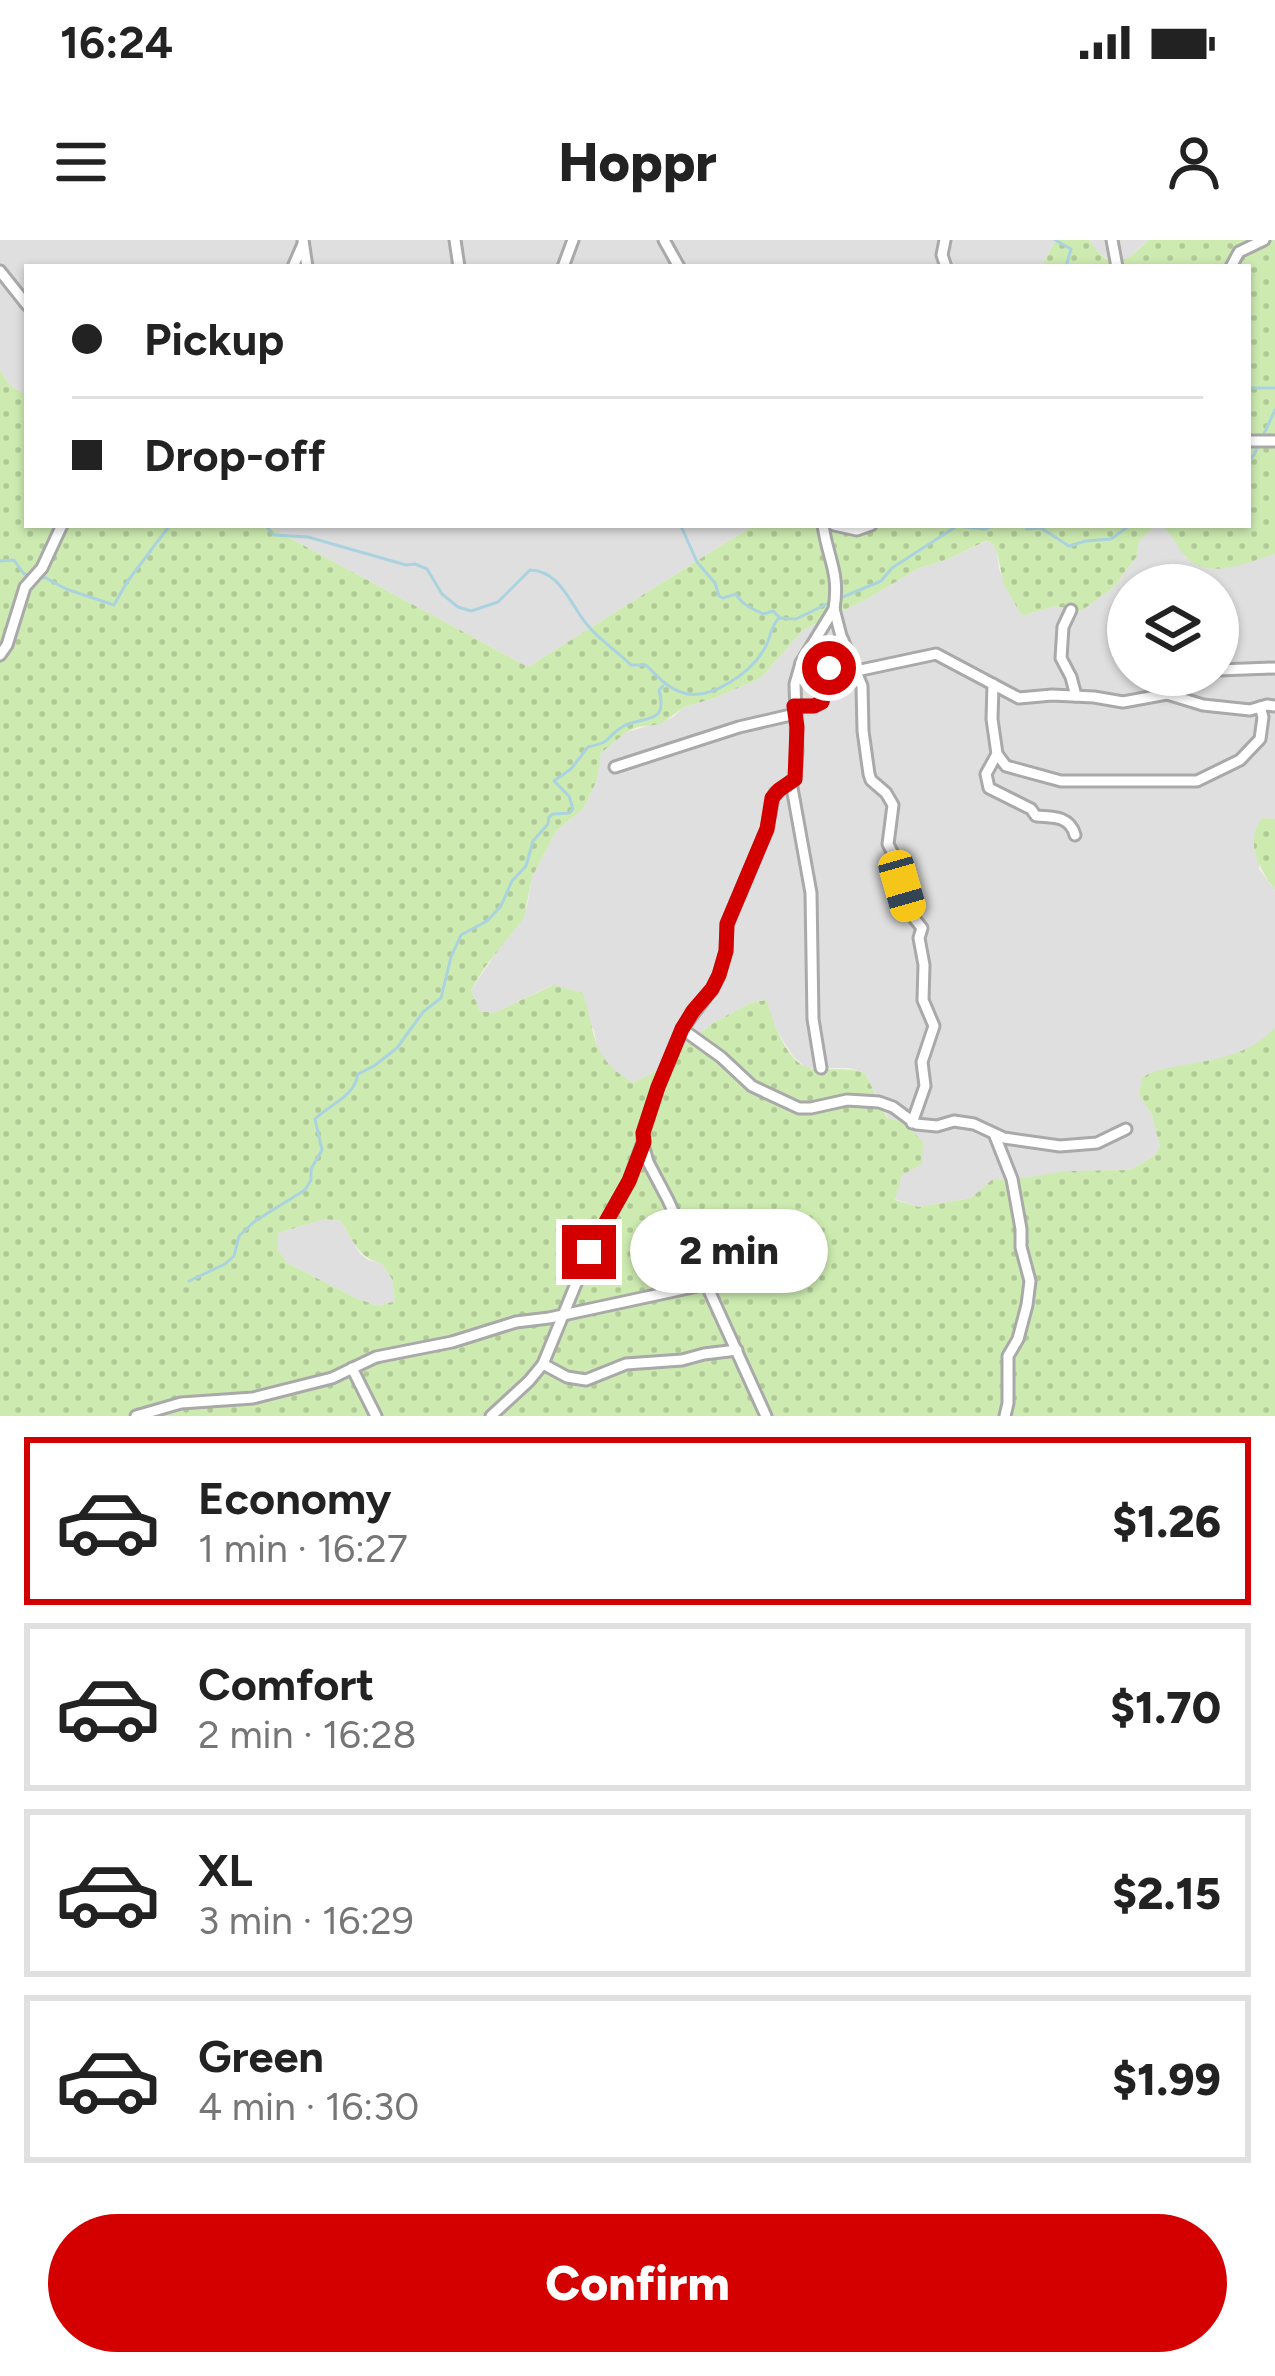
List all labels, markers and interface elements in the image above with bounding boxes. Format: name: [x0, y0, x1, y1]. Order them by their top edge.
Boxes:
text: 16:24: [60, 15, 173, 69]
icon: menu: [48, 129, 114, 195]
icon: person: [1161, 129, 1227, 195]
text: Hoppr: [558, 130, 717, 195]
text: Pickup: [144, 312, 284, 366]
text: Drop-off: [144, 428, 326, 482]
map controls: [1107, 564, 1239, 696]
button: layers: [1107, 564, 1239, 696]
route start: [802, 641, 856, 695]
car: [875, 846, 929, 926]
callout: 2 min: [631, 1210, 829, 1294]
route end: [562, 1225, 616, 1279]
text: 2 min: [679, 1227, 779, 1274]
icon: car: [54, 1467, 162, 1575]
text: Economy: [198, 1471, 391, 1525]
text: $1.26: [1112, 1494, 1221, 1548]
text: 1 min · 16:27: [198, 1525, 408, 1572]
icon: car: [54, 1653, 162, 1761]
text: Comfort: [198, 1657, 374, 1711]
text: $1.70: [1110, 1680, 1221, 1734]
text: 2 min · 16:28: [198, 1711, 416, 1758]
icon: car: [54, 1839, 162, 1947]
text: XL: [198, 1843, 253, 1897]
text: $2.15: [1112, 1866, 1221, 1920]
text: 3 min · 16:29: [198, 1897, 414, 1944]
icon: car: [54, 2025, 162, 2133]
text: Green: [198, 2029, 324, 2083]
text: $1.99: [1112, 2052, 1221, 2106]
text: 4 min · 16:30: [198, 2083, 419, 2130]
button: Confirm: [48, 2214, 1227, 2352]

